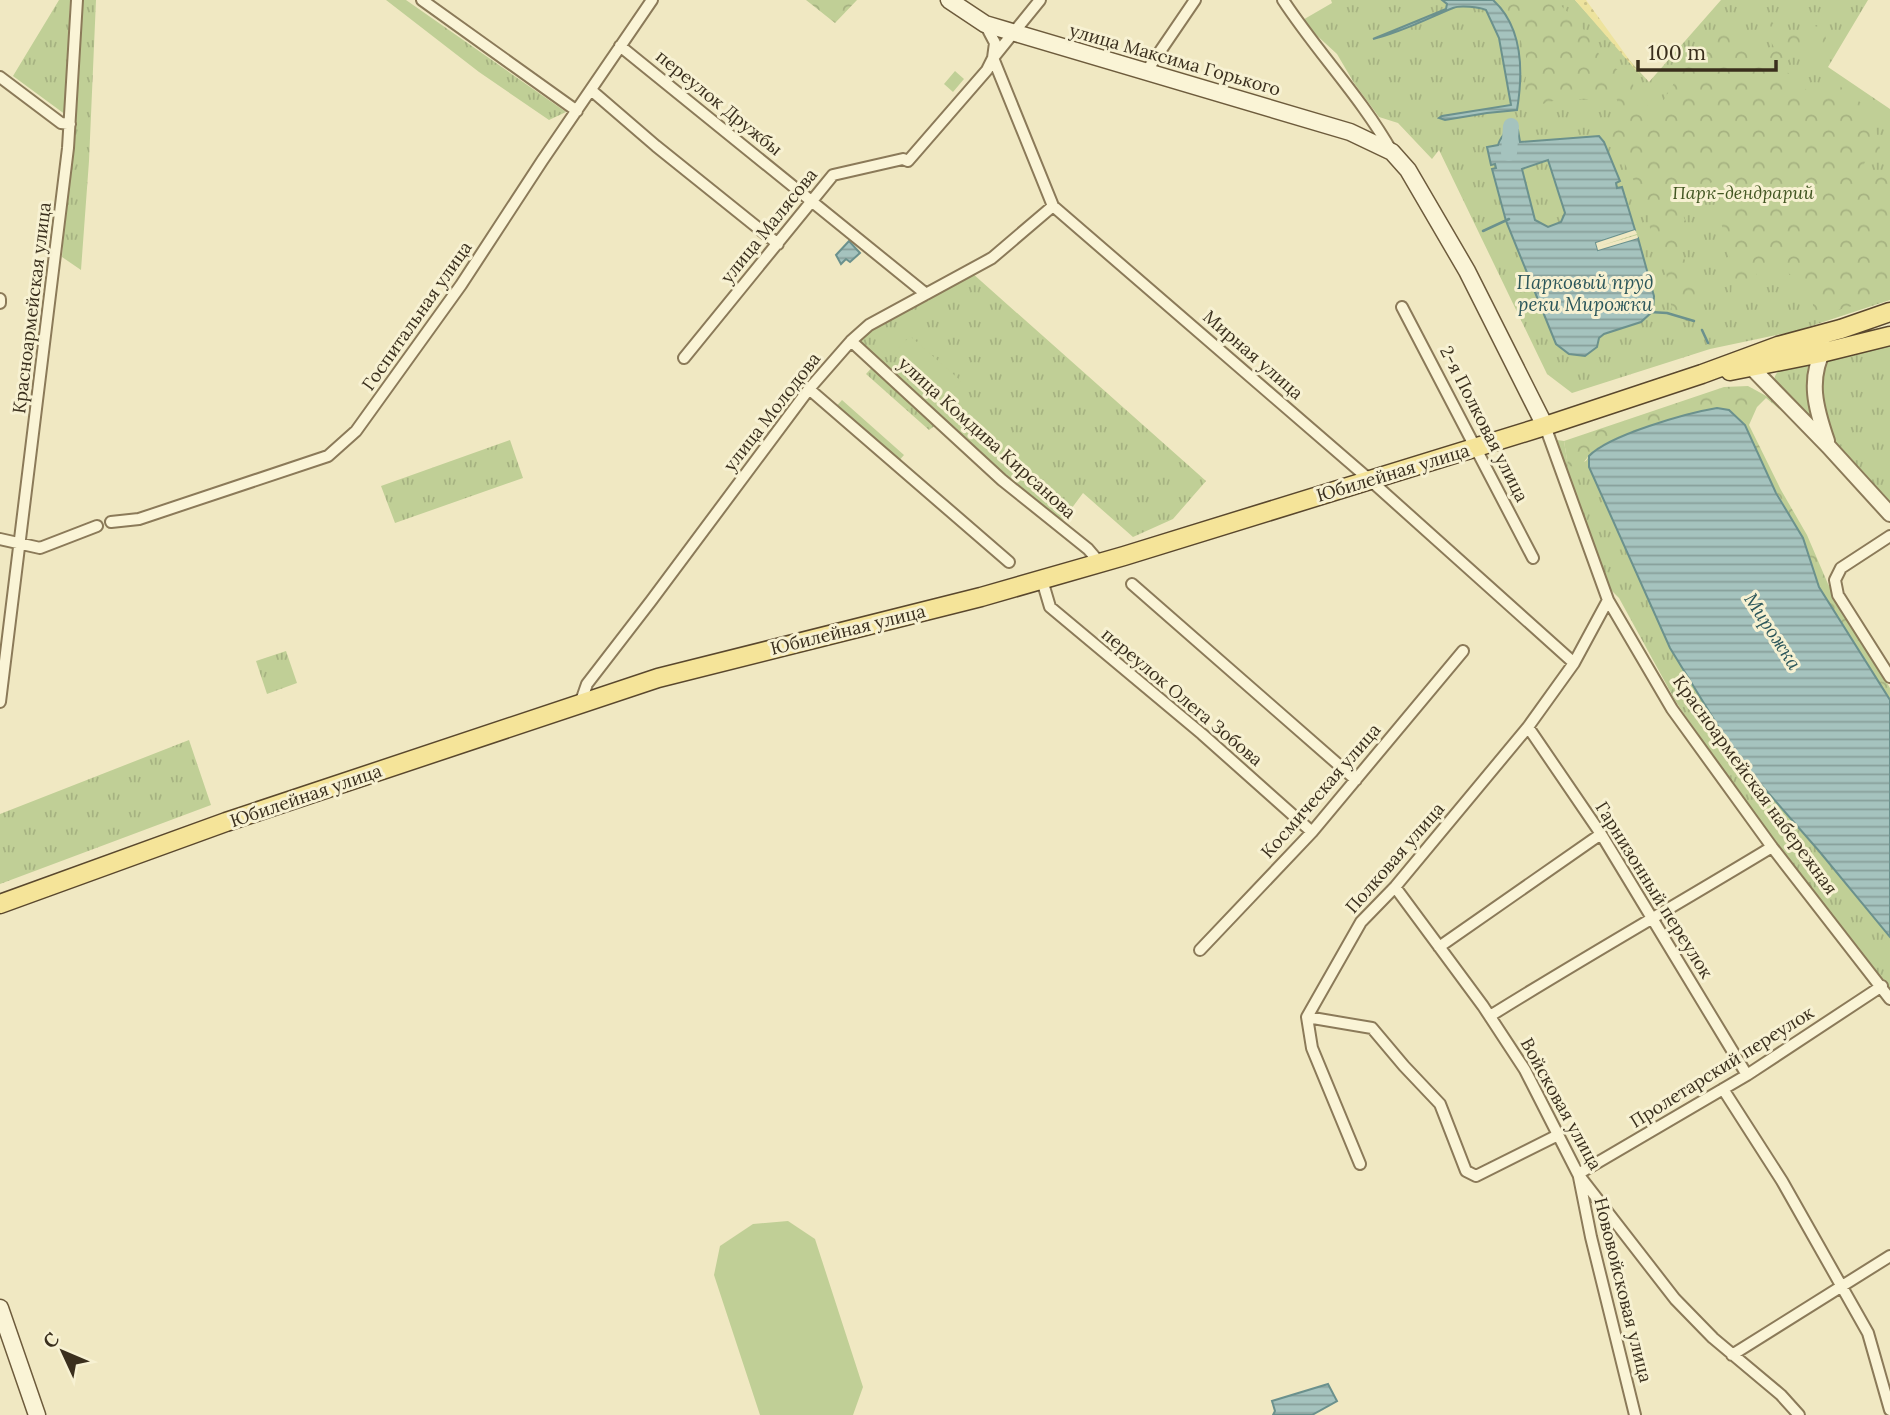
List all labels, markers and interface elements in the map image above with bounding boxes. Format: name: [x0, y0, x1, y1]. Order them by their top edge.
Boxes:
street label: улица Максима Горького: [1067, 18, 1283, 101]
scale bar: [1638, 28, 1776, 72]
text: 100 m: [1648, 39, 1706, 66]
street label: переулок Дружбы: [651, 45, 787, 161]
street label: улица Малясова: [715, 163, 822, 288]
park label: Парк-дендрарий: [1672, 181, 1814, 204]
street label: Красноармейская улица: [7, 201, 56, 415]
street label: Госпитальная улица: [356, 237, 477, 395]
water label: Парковый пруд реки Мирожки: [1517, 270, 1653, 316]
street label: Мирная улица: [1198, 305, 1308, 404]
street label: 2-я Полковая улица: [1435, 342, 1534, 506]
street label: улица Молодова: [718, 348, 825, 476]
street label: улица Комдива Кирсанова: [894, 352, 1081, 524]
street label: Юбилейная улица: [1314, 438, 1472, 507]
water label: Мирожка: [1739, 588, 1807, 674]
street label: Юбилейная улица: [768, 599, 928, 660]
street label: переулок Олега Зобова: [1097, 622, 1268, 771]
street label: Красноармейская набережная: [1668, 670, 1843, 899]
street label: Космическая улица: [1256, 719, 1385, 863]
street label: Юбилейная улица: [227, 759, 385, 832]
street label: Полковая улица: [1340, 797, 1449, 918]
street label: Гарнизонный переулок: [1590, 797, 1719, 983]
street label: Пролетарский переулок: [1626, 1000, 1818, 1133]
street label: Войсковая улица: [1516, 1034, 1607, 1174]
street label: Нововойсковая улица: [1589, 1195, 1658, 1385]
north arrow: [28, 1317, 98, 1387]
text: С: [38, 1327, 64, 1353]

